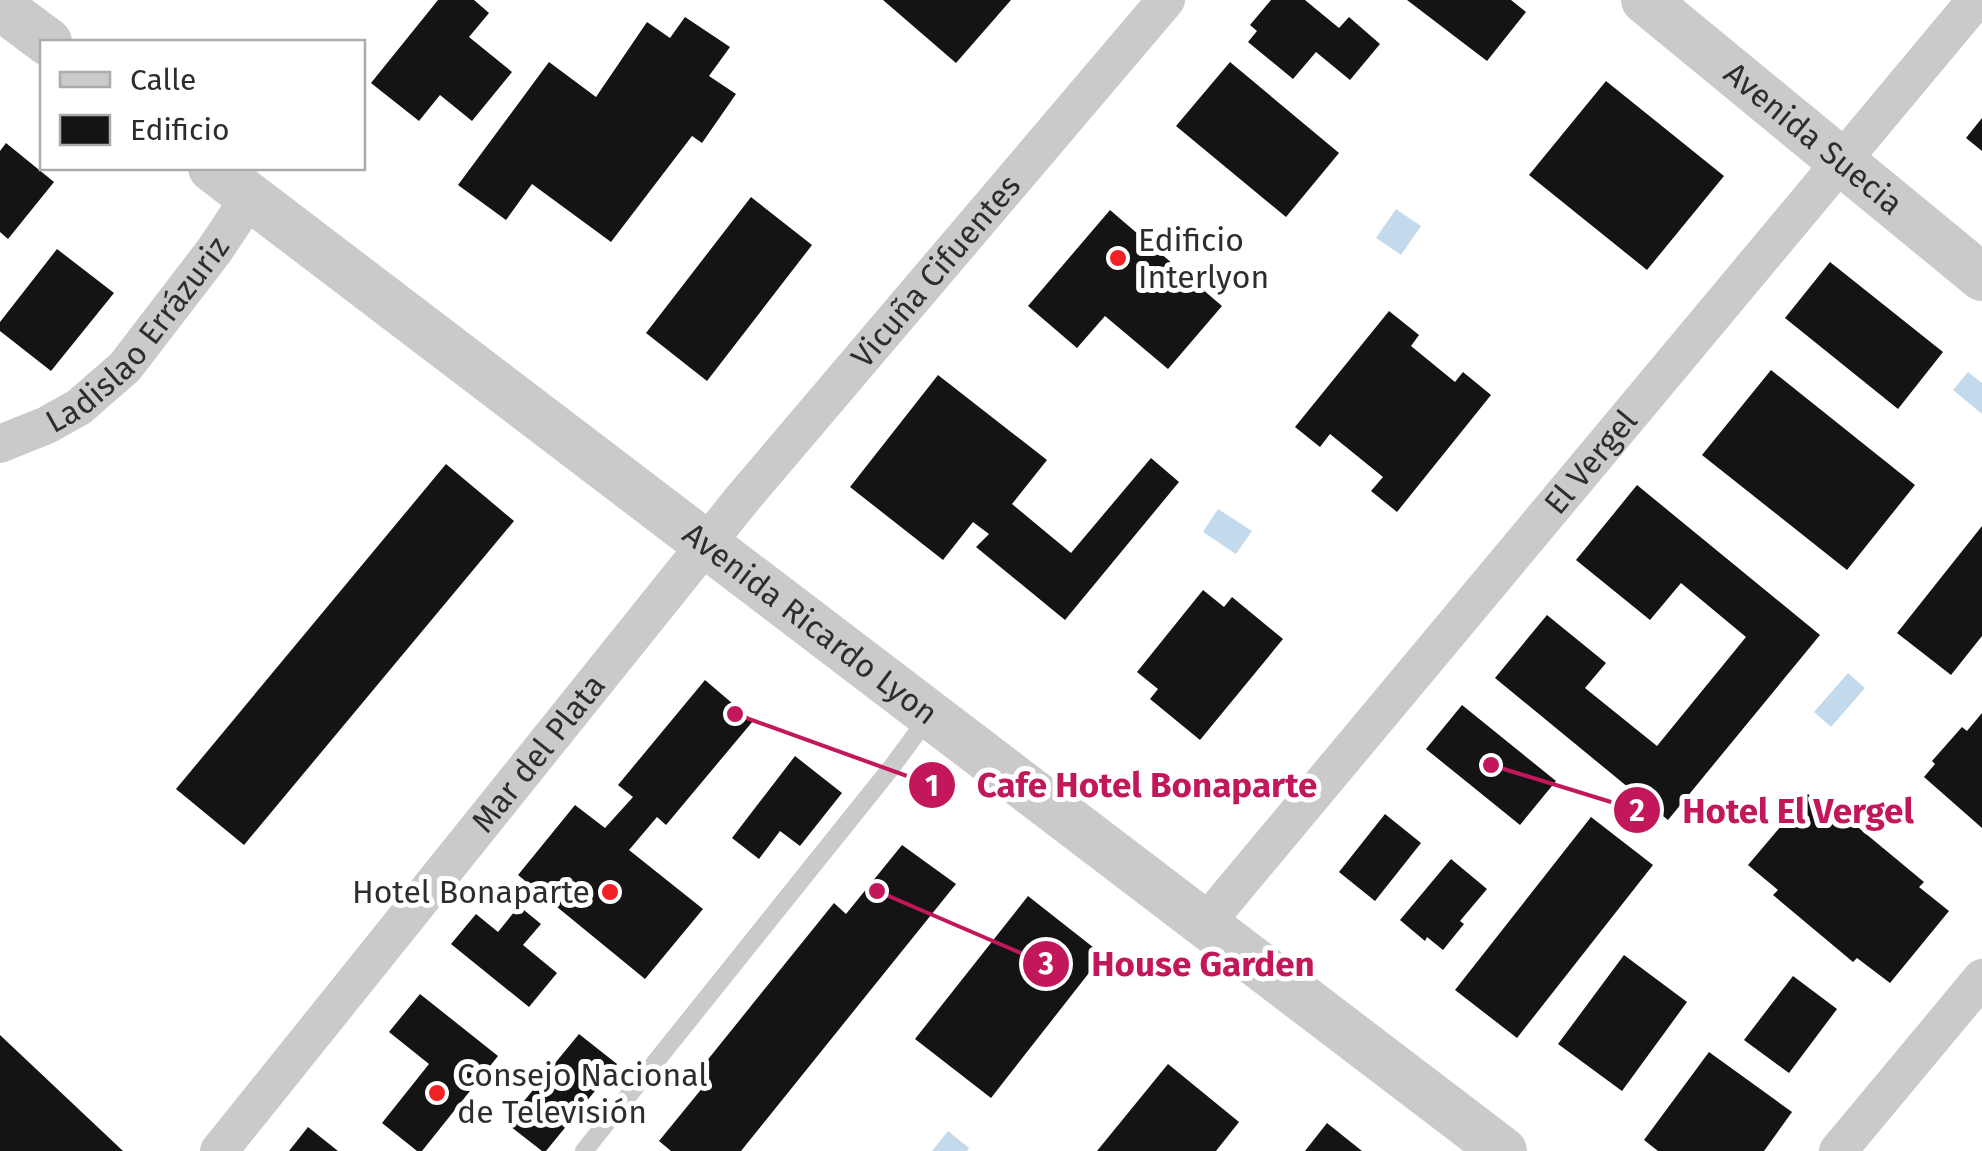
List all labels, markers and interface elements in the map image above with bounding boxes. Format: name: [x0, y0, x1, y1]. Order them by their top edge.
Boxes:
legend: [40, 40, 365, 170]
street label: Avenida Suecia: [1717, 54, 1910, 223]
text: Calle: [130, 62, 196, 98]
text: Edificio: [130, 112, 229, 148]
street label: Vicuña Cifuentes: [843, 167, 1028, 375]
place label: Edificio Interlyon: [1138, 221, 1269, 296]
street label: Ladislao Errázuriz: [39, 229, 237, 441]
marker: Edificio Interlyon: [1107, 247, 1129, 269]
street label: El Vergel: [1536, 402, 1645, 522]
street label: Avenida Ricardo Lyon: [676, 515, 945, 732]
street label: Mar del Plata: [464, 667, 613, 840]
callout: Cafe Hotel Bonaparte: [907, 753, 1337, 818]
text: Cafe Hotel Bonaparte: [977, 764, 1317, 806]
text: 1: [925, 768, 939, 804]
callout: Hotel El Vergel: [1612, 778, 1934, 843]
text: Hotel El Vergel: [1682, 790, 1914, 832]
text: 2: [1629, 793, 1645, 829]
place label: Hotel Bonaparte: [352, 873, 590, 911]
marker: Hotel Bonaparte: [599, 881, 621, 903]
callout: House Garden: [1021, 931, 1335, 996]
text: House Garden: [1091, 943, 1315, 985]
text: 3: [1037, 946, 1054, 982]
place label: Consejo Nacional de Televisión: [457, 1056, 708, 1131]
marker: Consejo Nacional de Televisión: [426, 1082, 448, 1104]

